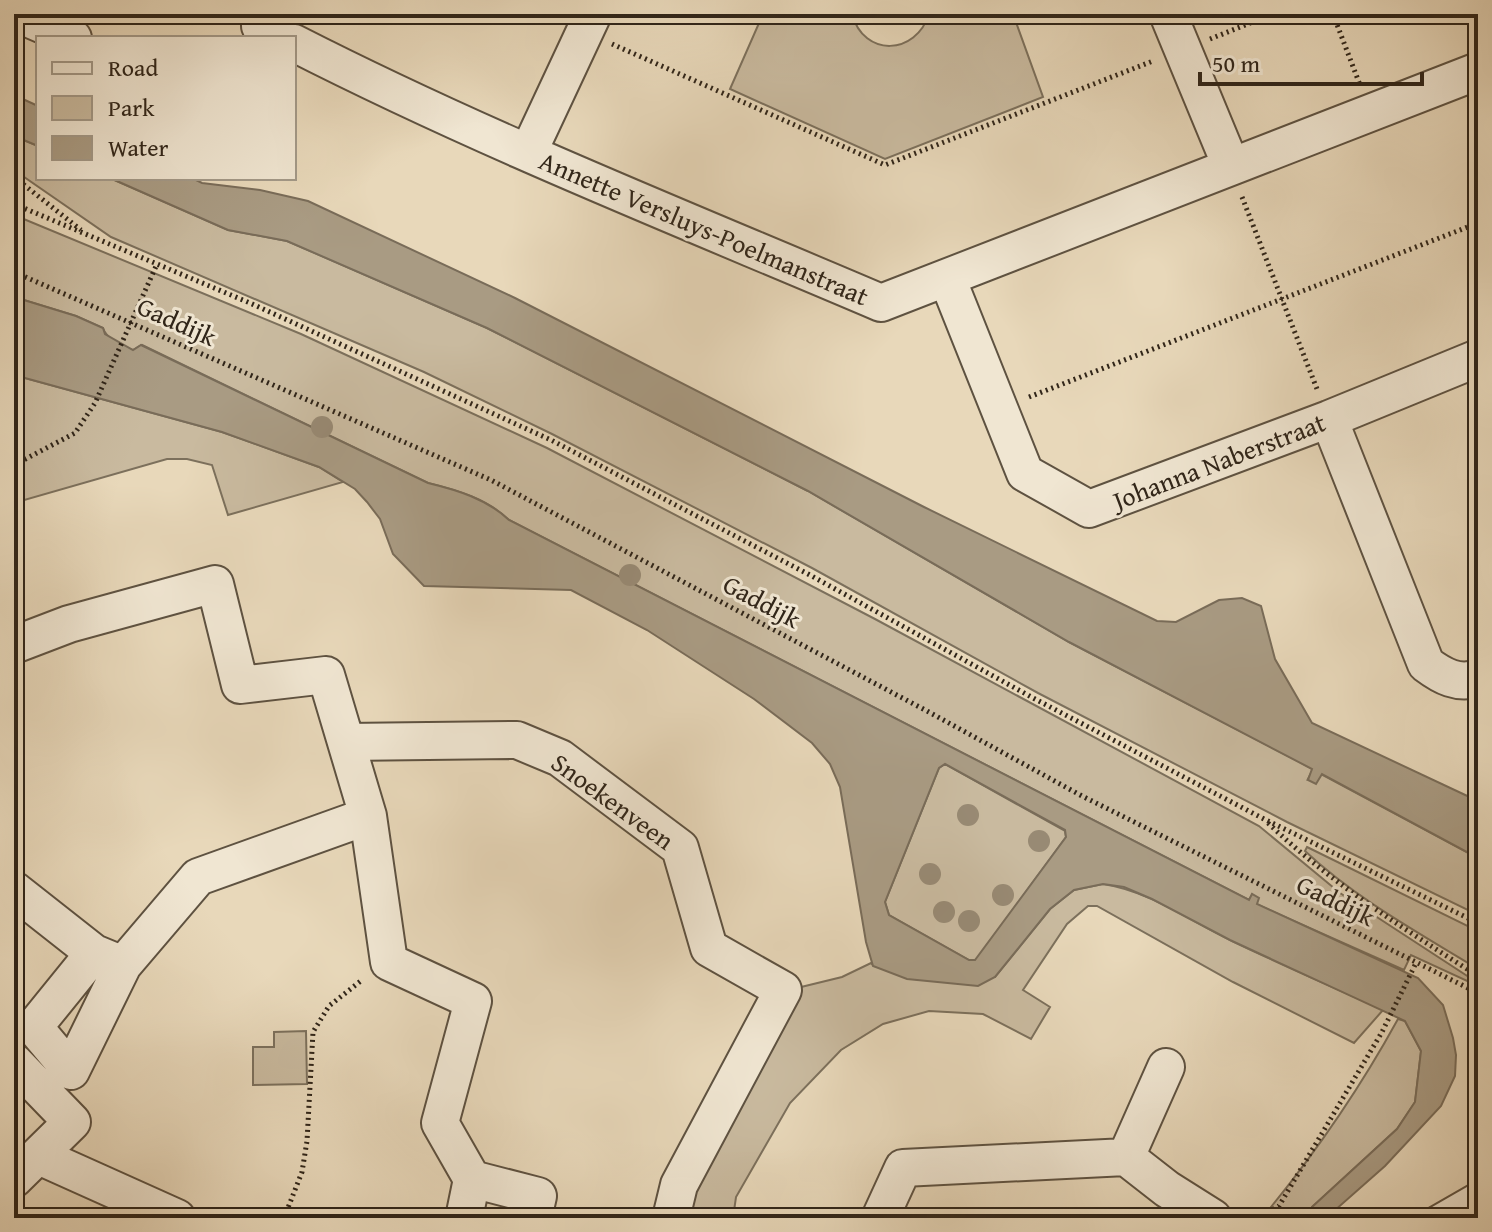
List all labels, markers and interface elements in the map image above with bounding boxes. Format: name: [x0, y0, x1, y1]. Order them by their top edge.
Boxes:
legend: [36, 36, 296, 180]
scale bar: [1200, 36, 1422, 86]
text: 50 m: [1212, 46, 1260, 81]
text: Road: [108, 50, 158, 85]
text: Park: [108, 90, 155, 125]
text: Water: [108, 130, 169, 165]
street label: Annette Versluys-Poelmanstraat: [533, 141, 875, 315]
street label: Gaddijk: [131, 286, 223, 356]
street label: Johanna Naberstraat: [1104, 402, 1331, 521]
street label: Gaddijk: [716, 564, 808, 638]
street label: Snoekenveen: [543, 743, 683, 859]
street label: Gaddijk: [1290, 864, 1382, 936]

